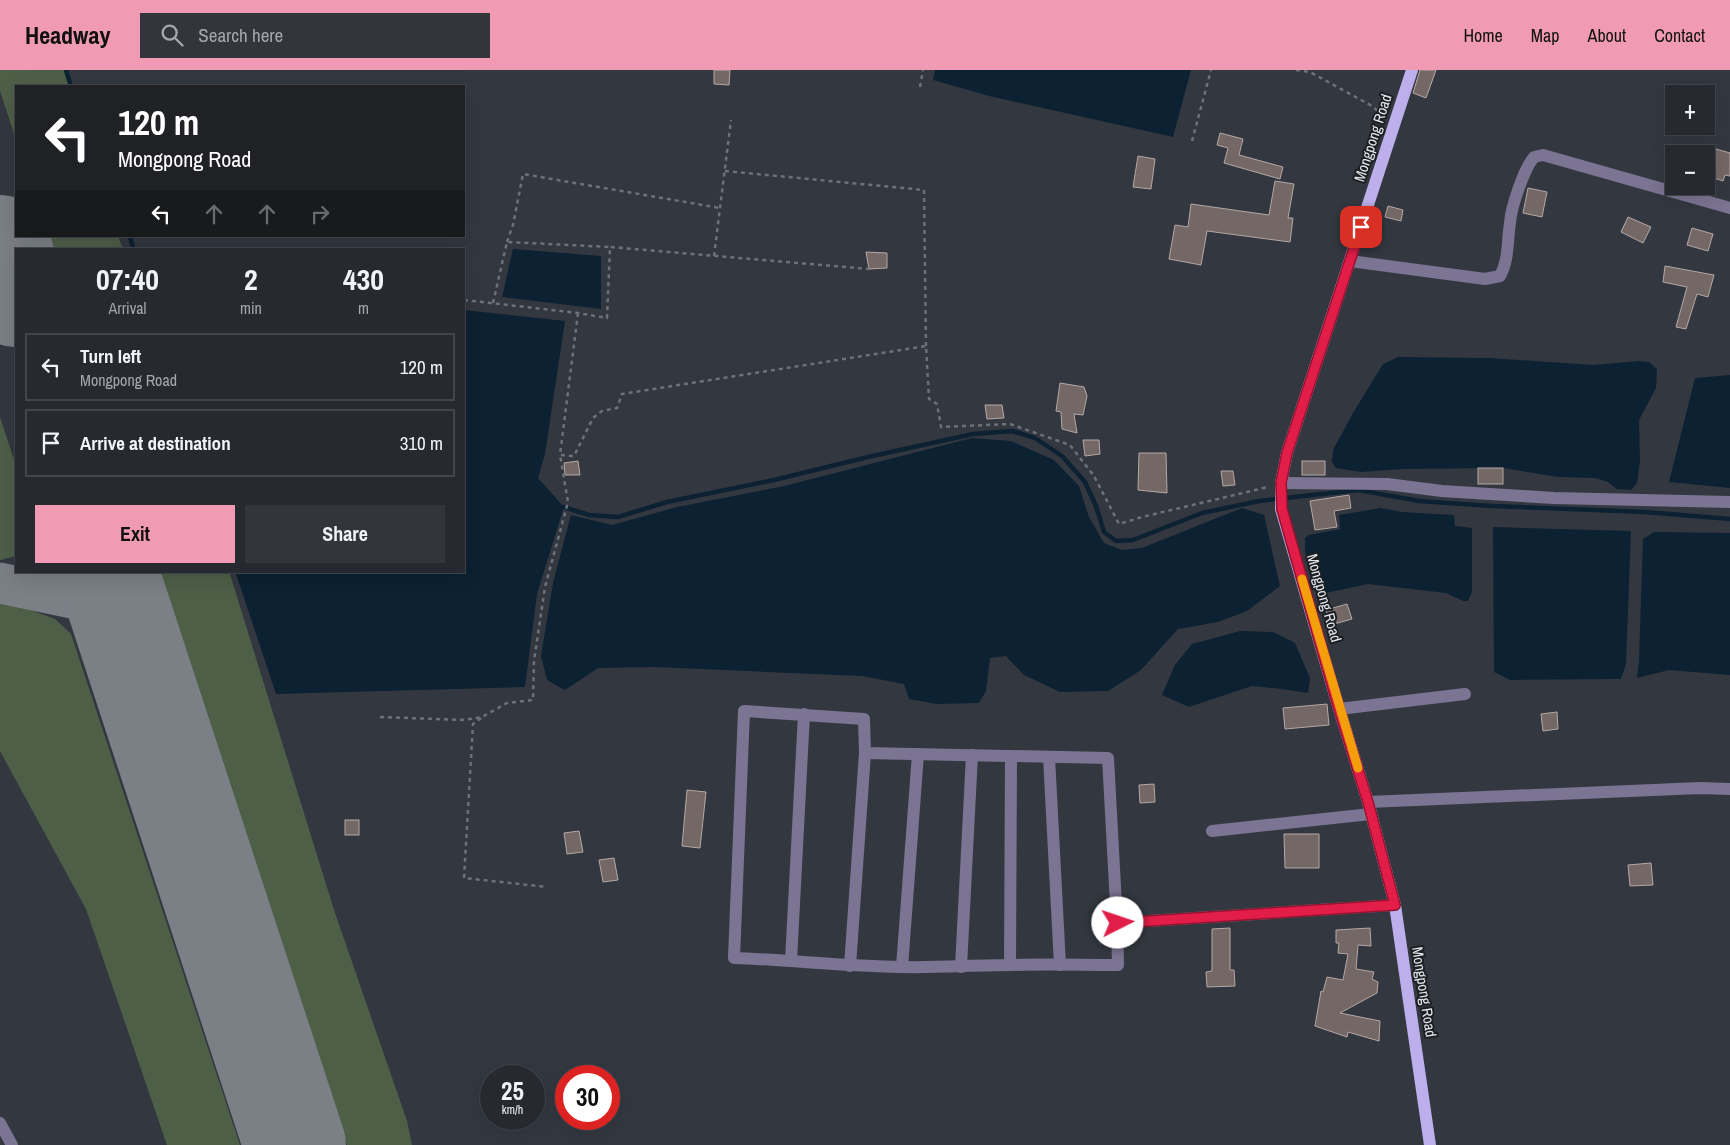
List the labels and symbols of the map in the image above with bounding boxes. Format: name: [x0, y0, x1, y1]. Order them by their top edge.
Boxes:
street label: Mongpong Road: [1348, 91, 1397, 184]
pin: [1340, 206, 1382, 248]
street label: Mongpong Road: [1302, 551, 1347, 644]
position arrow: [1091, 896, 1143, 948]
street label: Mongpong Road: [1407, 945, 1442, 1038]
speed limit sign: 30: [555, 1065, 620, 1130]

